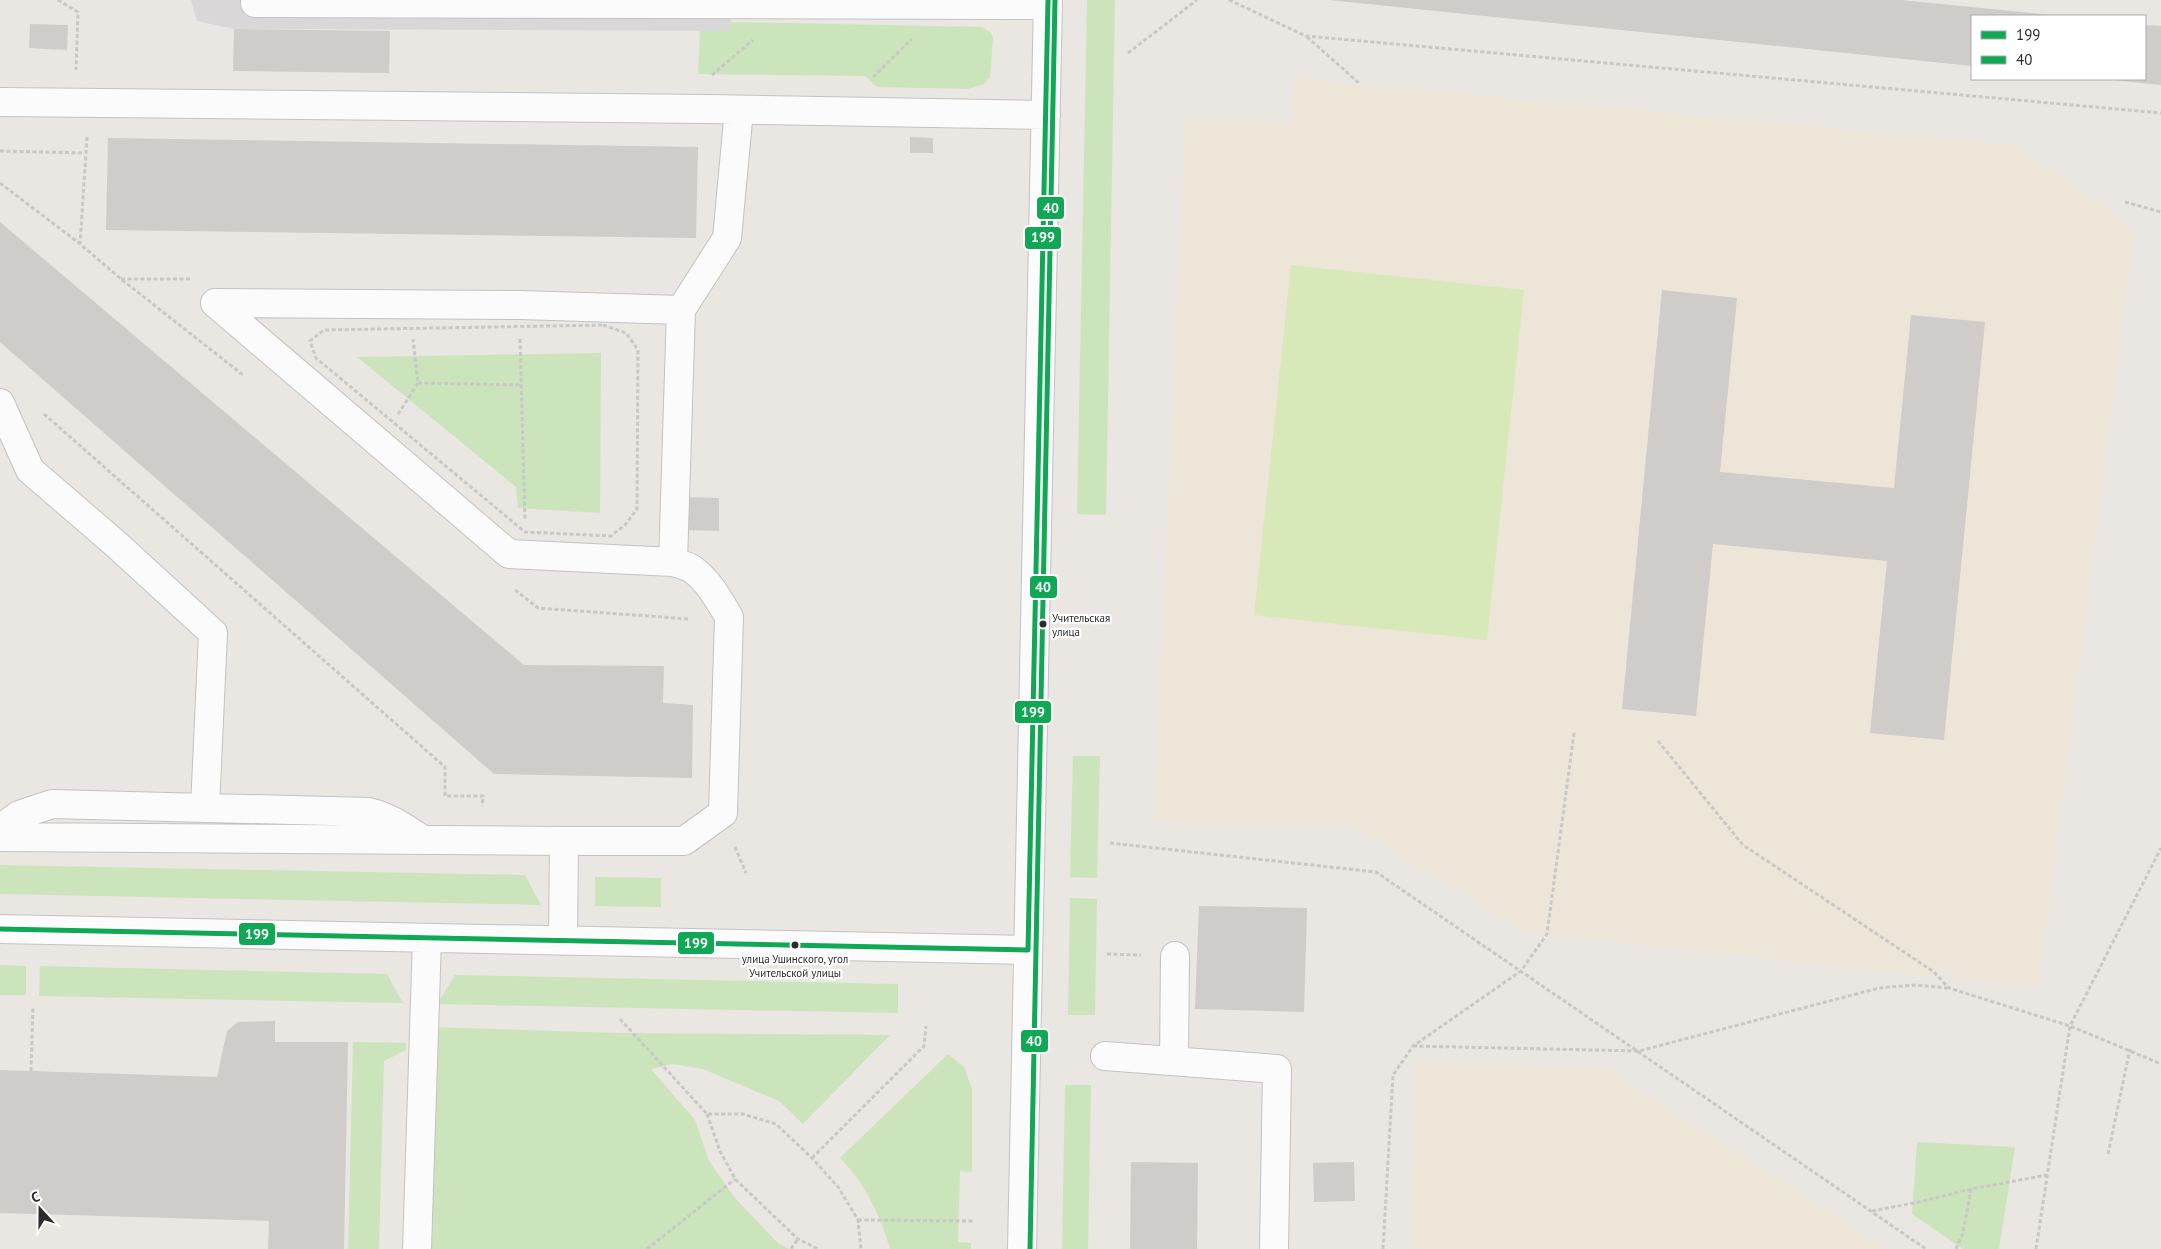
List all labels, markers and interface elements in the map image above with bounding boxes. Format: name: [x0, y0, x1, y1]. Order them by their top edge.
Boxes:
legend: [1971, 15, 2146, 80]
text: 199: [2016, 25, 2041, 44]
text: 40: [2016, 50, 2032, 69]
line badge: 40: [1036, 196, 1065, 220]
text: 40: [1043, 199, 1059, 217]
line badge: 199: [1024, 226, 1062, 250]
text: 199: [1031, 228, 1055, 246]
line badge: 40: [1029, 575, 1058, 599]
text: 40: [1035, 578, 1051, 596]
place label: Учительская улица: [1052, 611, 1110, 639]
marker: Учительская улица: [1038, 619, 1048, 629]
line badge: 199: [1014, 700, 1052, 724]
text: 199: [1021, 703, 1045, 721]
line badge: 199: [238, 922, 276, 946]
text: 199: [245, 925, 269, 943]
line badge: 199: [677, 931, 715, 955]
text: 199: [684, 934, 708, 952]
marker: улица Ушинского, угол Учительской улицы: [790, 940, 800, 950]
place label: улица Ушинского, угол Учительской улицы: [742, 952, 848, 980]
line badge: 40: [1020, 1029, 1049, 1053]
text: 40: [1026, 1032, 1042, 1050]
north arrow: [15, 1184, 65, 1234]
text: С: [28, 1187, 42, 1207]

